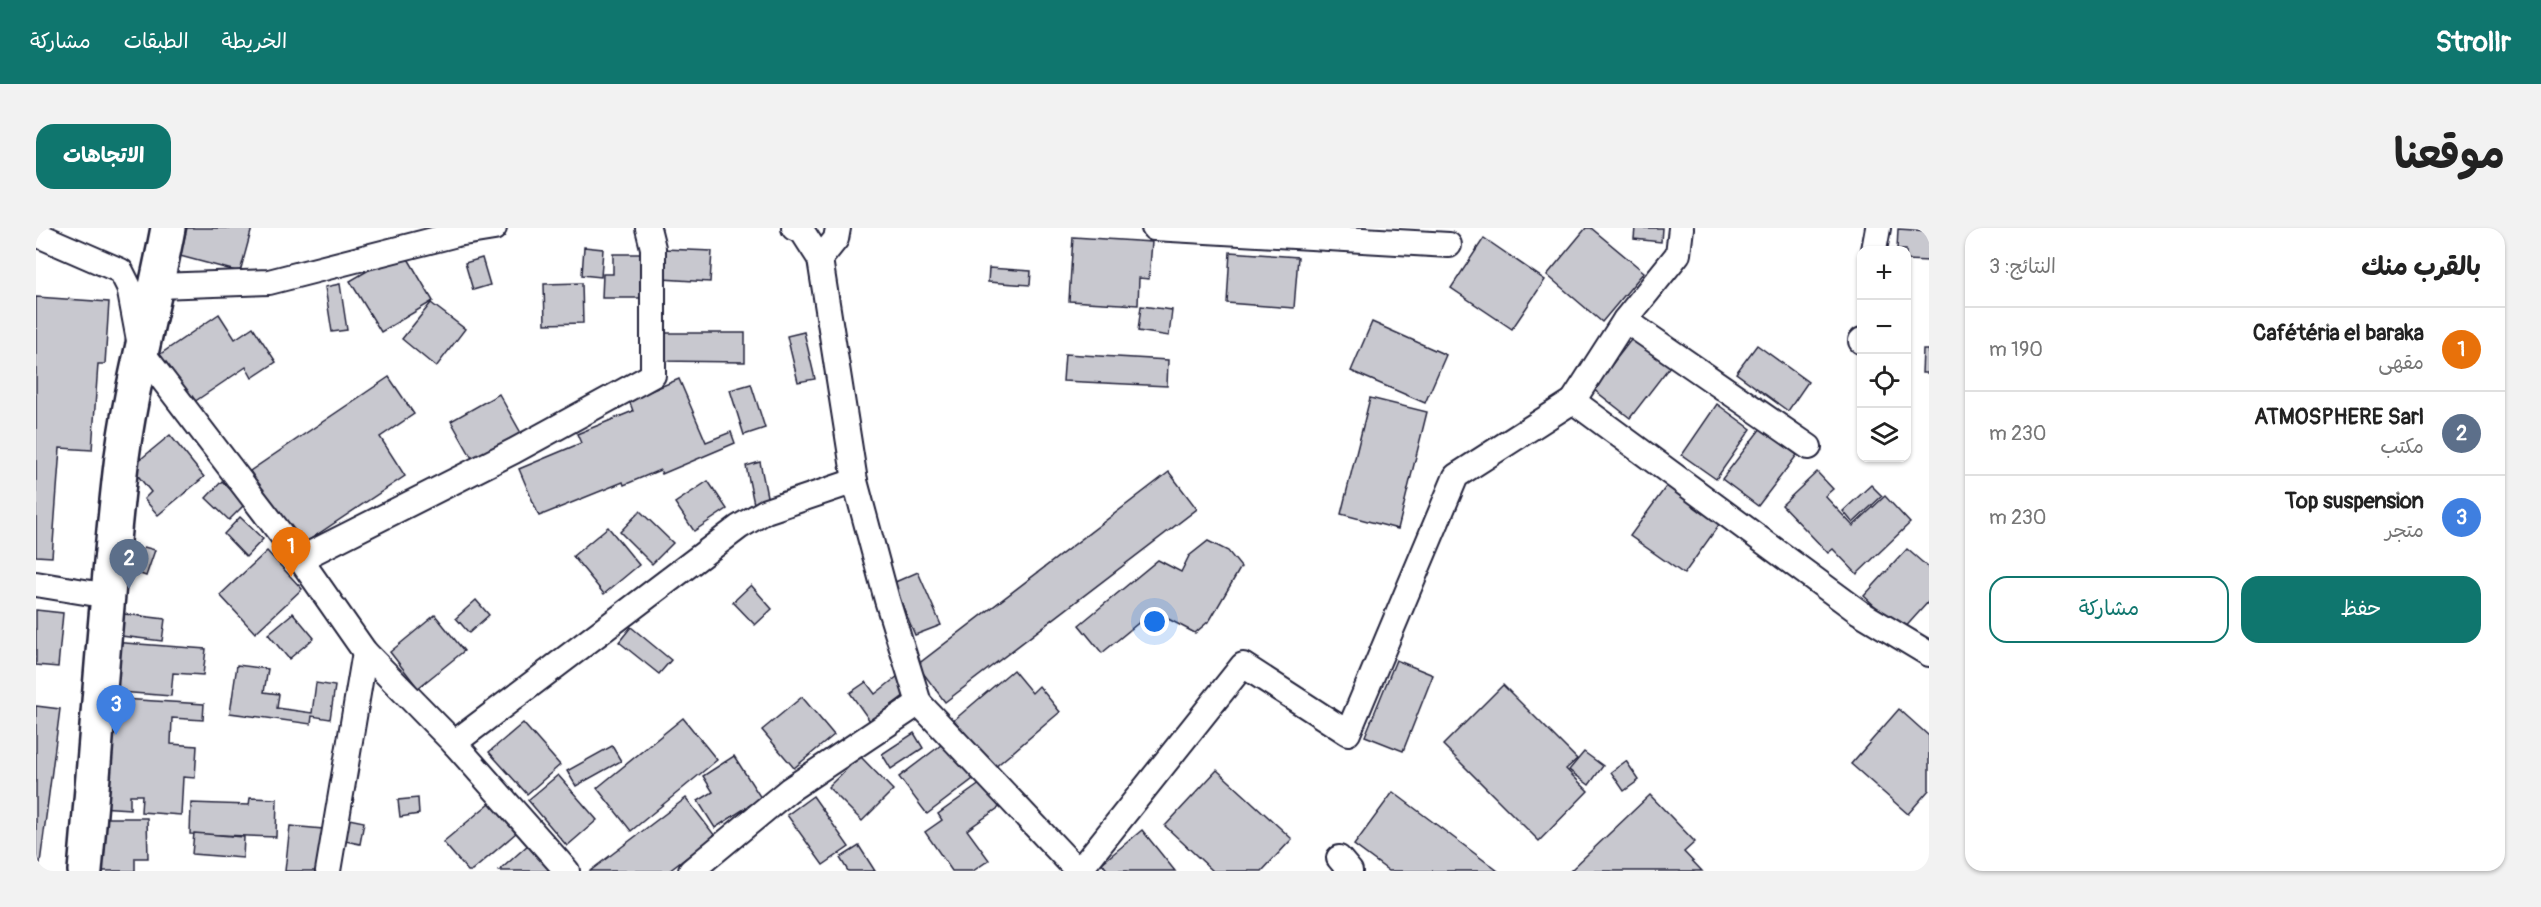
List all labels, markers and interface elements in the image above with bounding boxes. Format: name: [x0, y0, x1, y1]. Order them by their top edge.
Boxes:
text: Strollr: [2436, 25, 2511, 60]
text: مشاركة: [30, 28, 91, 55]
text: الطبقات: [124, 28, 189, 55]
text: الخريطة: [222, 28, 287, 55]
button: الاتجاهات: [36, 124, 171, 189]
text: موقعنا: [2394, 129, 2505, 181]
map controls: [1857, 246, 1911, 462]
button: +: [1857, 246, 1911, 300]
text: بالقرب منك: [2361, 251, 2481, 283]
text: النتائج: 3: [1989, 254, 2056, 279]
button: −: [1857, 300, 1911, 354]
text: Cafétéria el baraka: [2253, 319, 2424, 347]
text: 190 m: [1989, 337, 2043, 362]
text: 1: [2458, 337, 2465, 362]
text: مقهى: [2378, 350, 2424, 375]
button: locate: [1857, 354, 1911, 408]
text: ATMOSPHERE Sarl: [2254, 403, 2424, 431]
button: layers: [1857, 408, 1911, 462]
text: 230 m: [1989, 421, 2047, 446]
text: 2: [2456, 421, 2467, 446]
text: مكتب: [2380, 434, 2424, 459]
text: Top suspension: [2285, 487, 2424, 515]
text: 230 m: [1989, 505, 2047, 530]
text: 3: [2456, 505, 2467, 530]
text: متجر: [2385, 518, 2424, 543]
pin: 1: [272, 528, 310, 577]
pin: 2: [110, 540, 148, 589]
button: مشاركة: [1989, 576, 2229, 643]
button: حفظ: [2241, 576, 2481, 643]
your location: [1140, 607, 1169, 636]
pin: 3: [96, 686, 136, 735]

